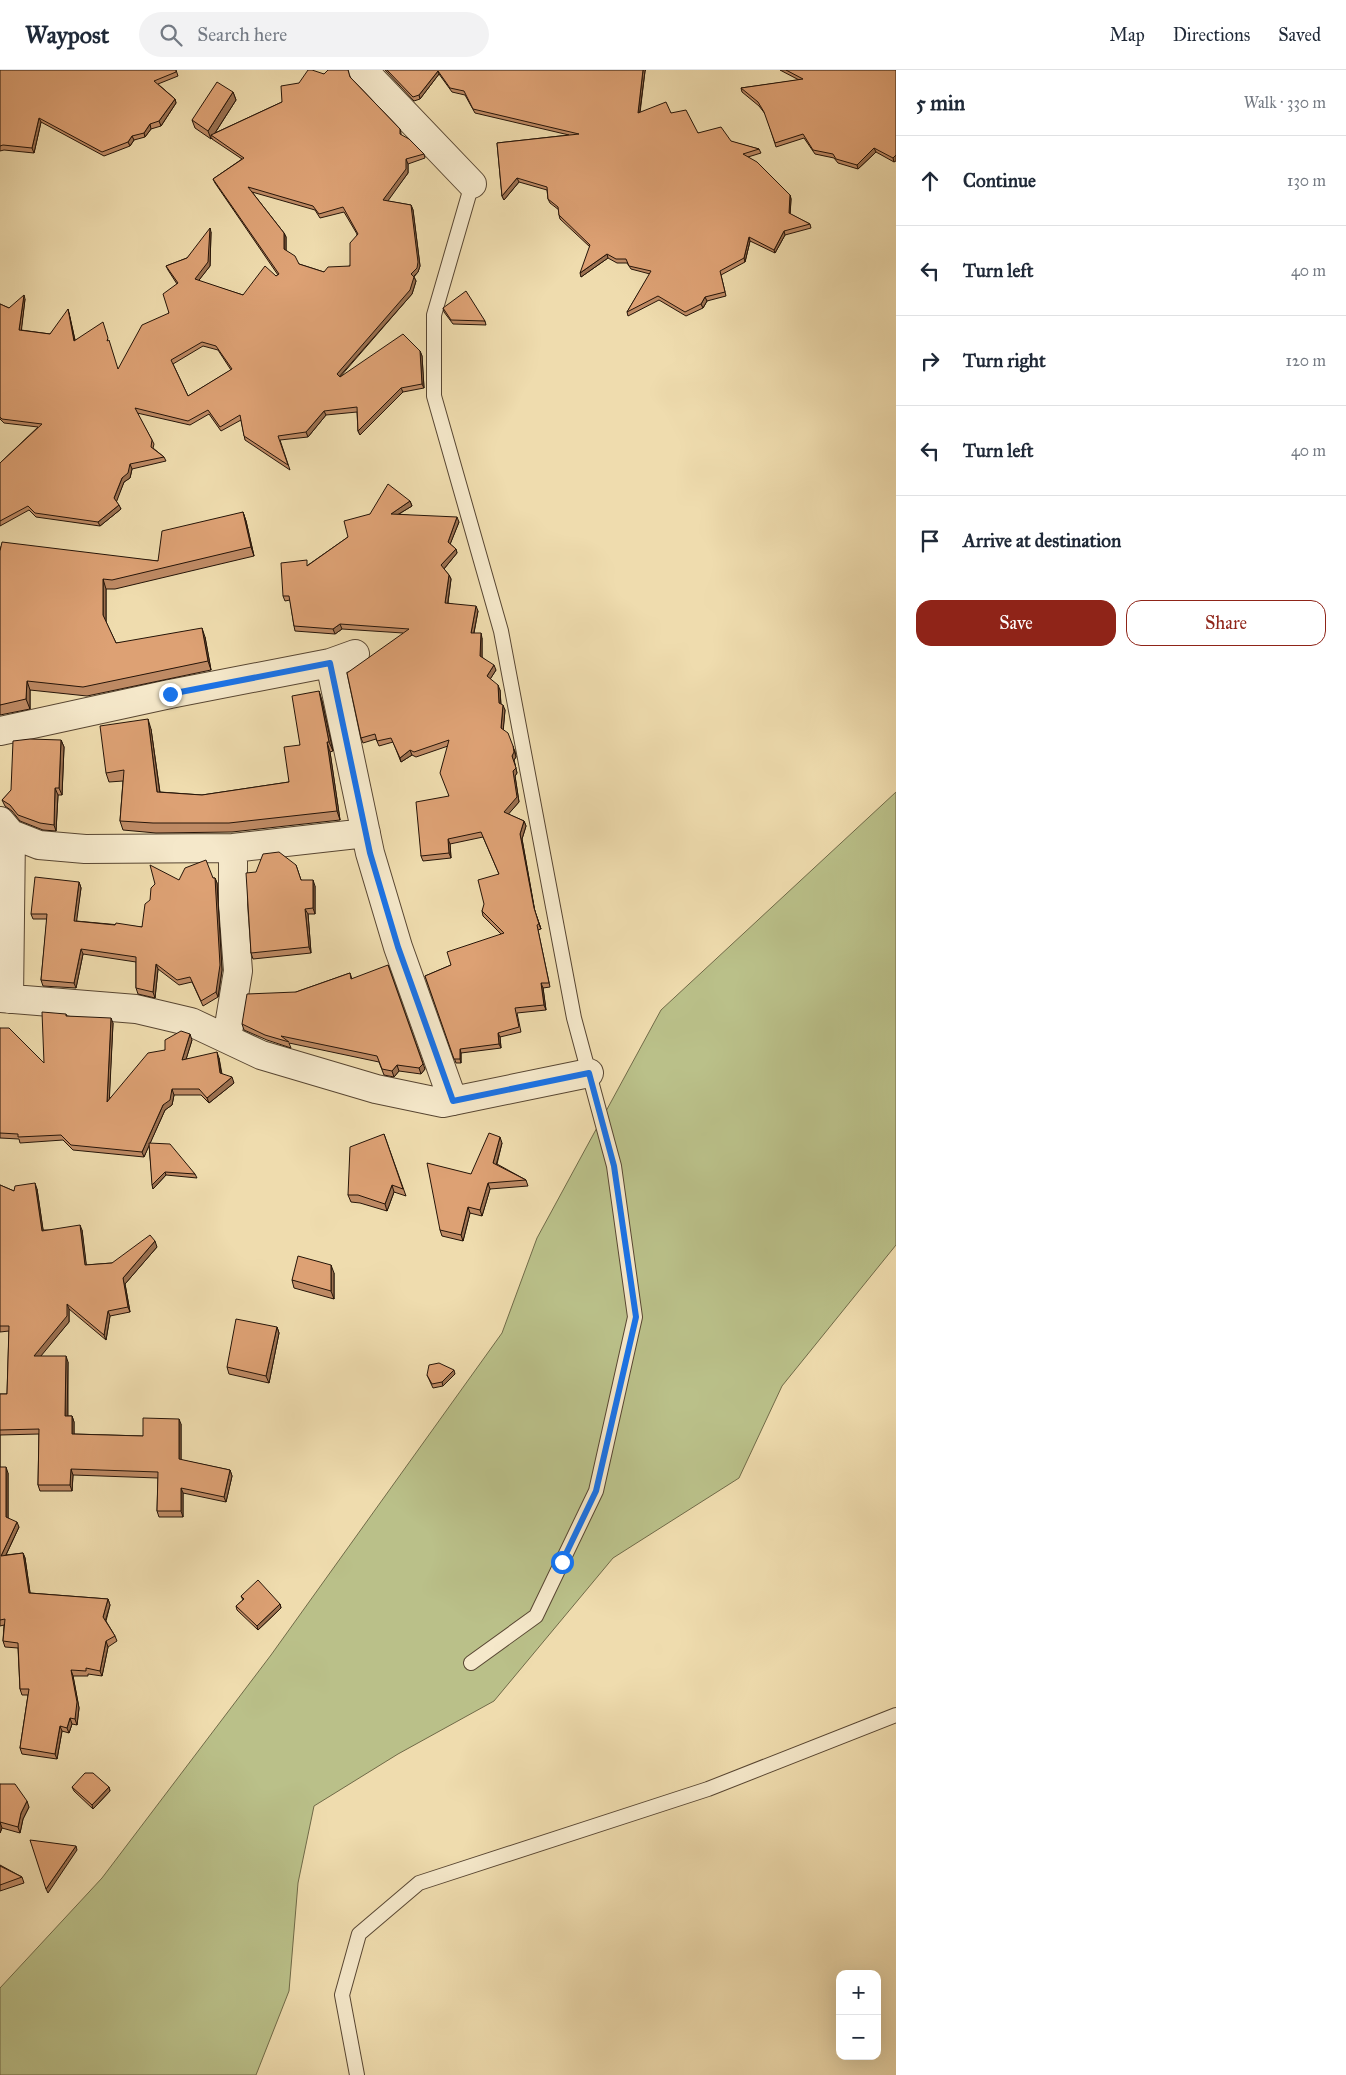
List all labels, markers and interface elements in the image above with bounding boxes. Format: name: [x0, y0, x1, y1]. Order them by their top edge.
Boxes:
search box: [139, 12, 489, 57]
text: Waypost: [25, 20, 109, 50]
icon: search: [157, 21, 185, 49]
text: Search here: [197, 23, 287, 46]
text: Map: [1109, 24, 1145, 46]
text: Directions: [1173, 24, 1250, 46]
text: Saved: [1278, 24, 1321, 46]
text: 5 min: [916, 90, 965, 116]
text: Walk · 330 m: [1244, 93, 1326, 112]
icon: ahead: [916, 167, 944, 195]
text: Continue: [963, 169, 1036, 192]
text: 130 m: [1287, 171, 1326, 190]
icon: left: [916, 257, 944, 285]
text: Turn left: [963, 259, 1033, 282]
text: 40 m: [1291, 261, 1326, 280]
icon: right: [916, 347, 944, 375]
text: Turn right: [963, 349, 1046, 372]
text: 120 m: [1286, 351, 1326, 370]
icon: left: [916, 437, 944, 465]
text: Turn left: [963, 439, 1033, 462]
text: 40 m: [1291, 441, 1326, 460]
icon: arrive: [916, 527, 944, 555]
text: Arrive at destination: [963, 529, 1121, 552]
button: Save: [916, 600, 1116, 646]
button: Share: [1126, 600, 1326, 646]
route end: [159, 683, 182, 706]
route start: [551, 1551, 574, 1574]
map controls: [836, 1970, 881, 2060]
button: +: [836, 1970, 881, 2015]
button: −: [836, 2015, 881, 2060]

